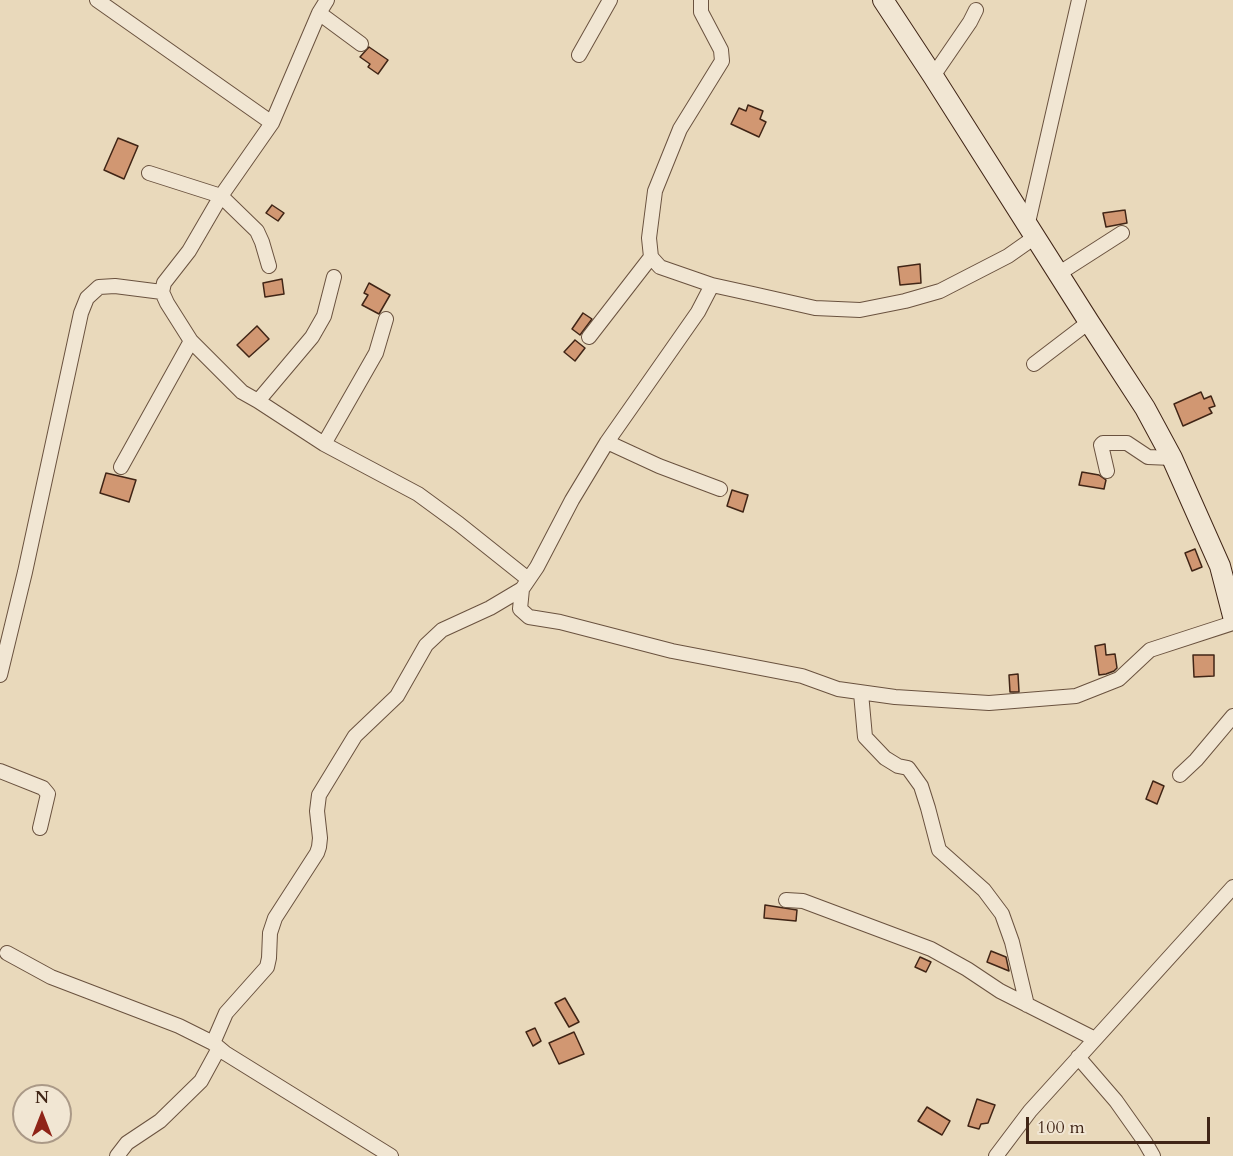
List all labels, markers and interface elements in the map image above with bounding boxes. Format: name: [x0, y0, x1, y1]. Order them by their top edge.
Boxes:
north arrow: [12, 1084, 72, 1144]
text: N: [35, 1087, 49, 1109]
scale bar: [1029, 1105, 1214, 1143]
text: 100 m: [1037, 1115, 1085, 1140]

